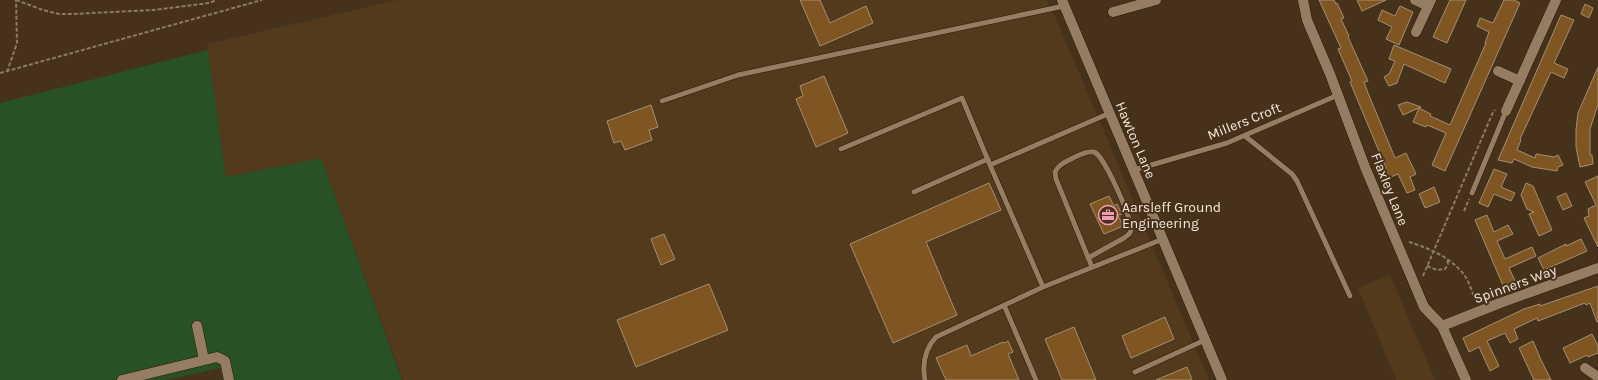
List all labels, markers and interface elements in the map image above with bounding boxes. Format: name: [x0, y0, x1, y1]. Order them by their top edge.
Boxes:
street label: Hawton Lane: [1112, 99, 1159, 181]
street label: Millers Croft: [1205, 99, 1284, 144]
street label: Flaxley Lane: [1367, 150, 1412, 228]
place label: Aarsleff Ground Engineering: [1122, 199, 1221, 232]
office icon: Aarsleff Ground Engineering: [1097, 204, 1119, 226]
street label: Spinners Way: [1471, 261, 1559, 307]

